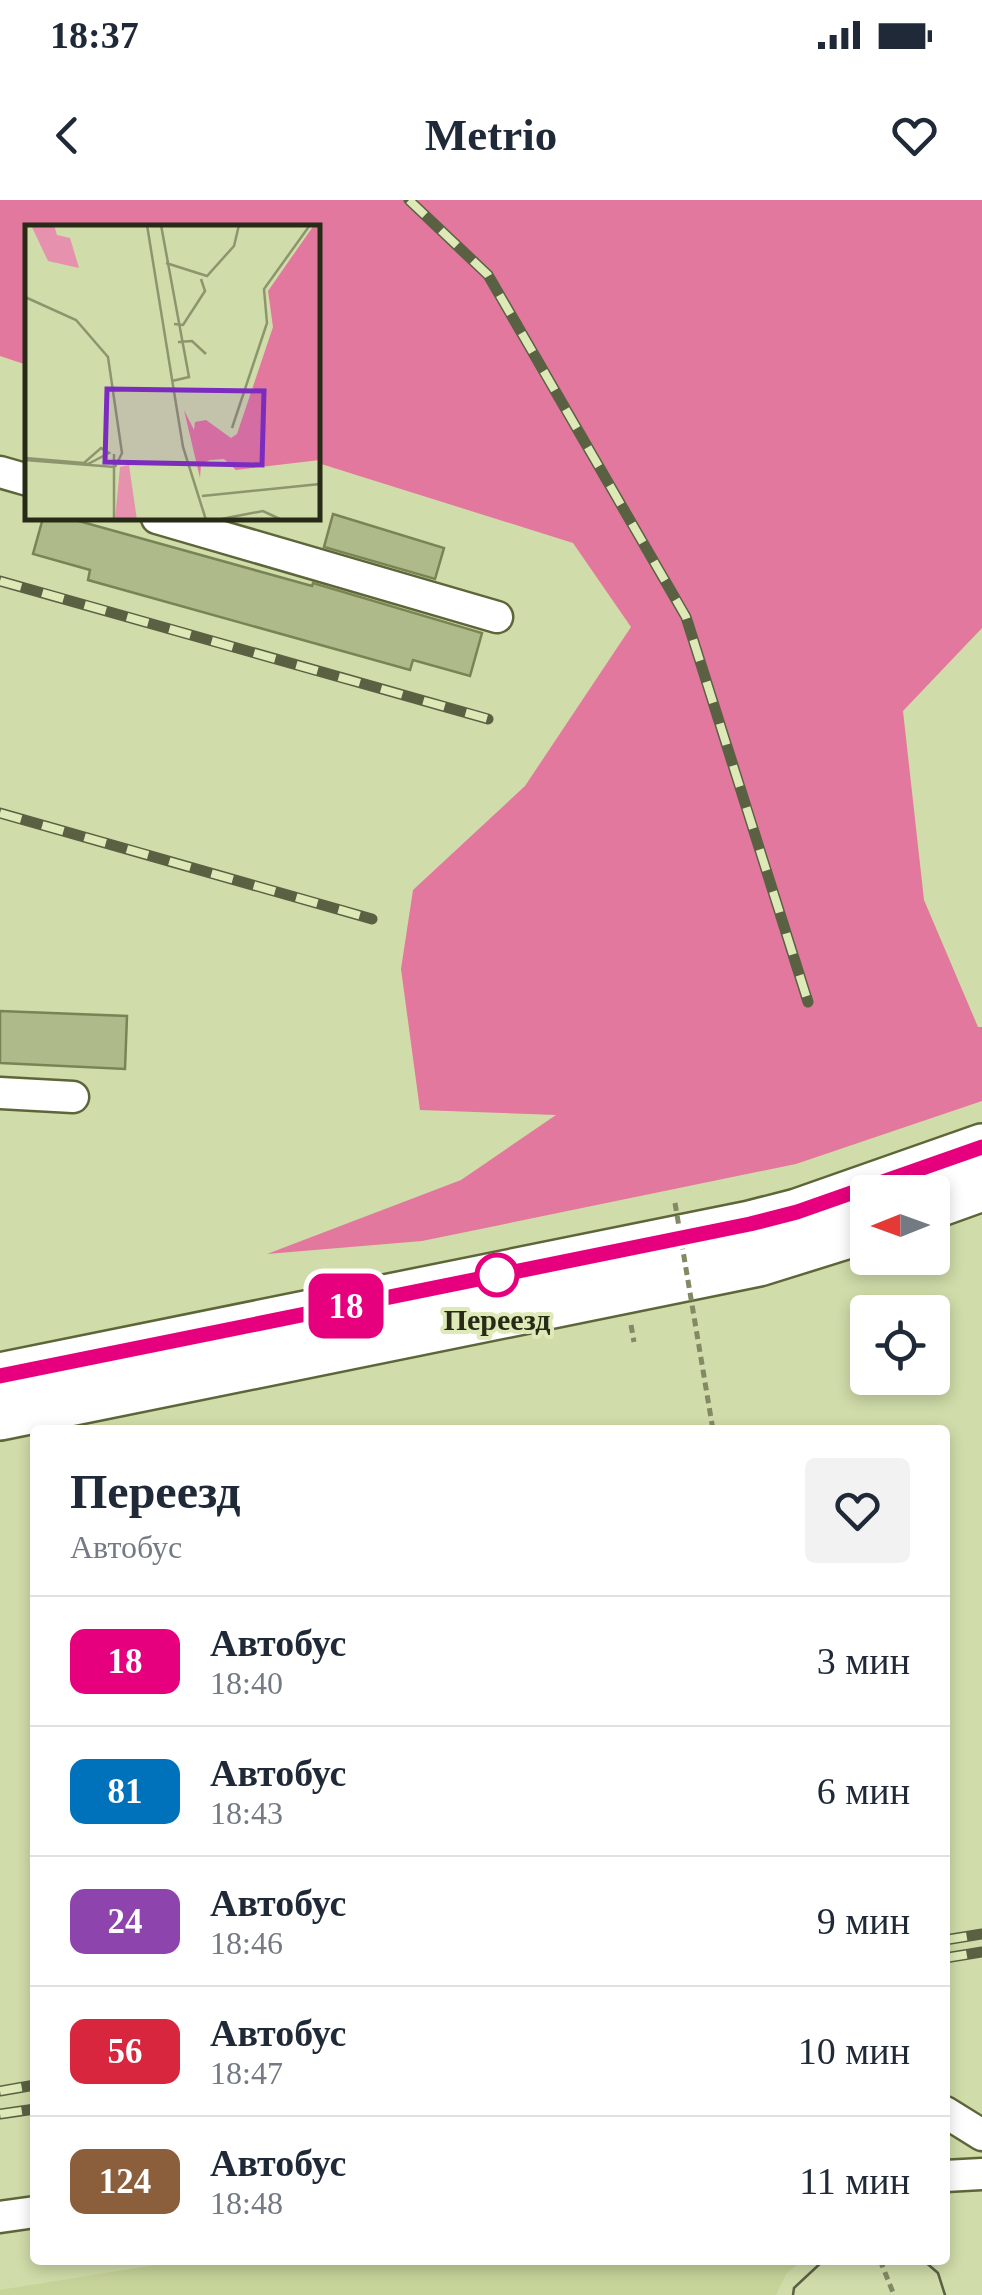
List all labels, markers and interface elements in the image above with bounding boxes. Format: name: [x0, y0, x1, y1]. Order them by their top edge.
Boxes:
text: 18:37: [50, 14, 139, 56]
icon: back: [40, 108, 95, 163]
icon: heart: [887, 108, 942, 163]
text: Metrio: [425, 110, 557, 160]
inset map: [25, 225, 320, 520]
north arrow: [850, 1175, 950, 1275]
map controls: [850, 1175, 950, 1395]
marker: Переезд: [476, 1254, 518, 1296]
line badge: 18: [301, 1274, 391, 1338]
text: 18: [329, 1287, 364, 1326]
button: locate: [850, 1295, 950, 1395]
place label: Переезд: [444, 1303, 550, 1336]
button: heart: [805, 1458, 910, 1563]
text: Переезд: [70, 1465, 241, 1518]
text: Автобус: [70, 1529, 182, 1565]
text: Автобус: [210, 1622, 346, 1664]
text: 3 мин: [817, 1640, 910, 1682]
text: 18: [108, 1642, 143, 1681]
text: 18:40: [210, 1665, 283, 1701]
text: Автобус: [210, 1752, 346, 1794]
text: 6 мин: [817, 1770, 910, 1812]
text: 81: [108, 1772, 143, 1811]
text: 18:43: [210, 1795, 283, 1831]
text: Автобус: [210, 1882, 346, 1924]
text: 9 мин: [817, 1900, 910, 1942]
text: 24: [108, 1902, 143, 1941]
text: 18:46: [210, 1925, 283, 1961]
text: Автобус: [210, 2012, 346, 2054]
text: 10 мин: [798, 2030, 910, 2072]
text: 56: [108, 2032, 143, 2071]
text: 18:47: [210, 2055, 283, 2091]
text: Автобус: [210, 2142, 346, 2184]
text: 11 мин: [799, 2160, 910, 2202]
text: 124: [99, 2162, 151, 2201]
text: 18:48: [210, 2185, 283, 2221]

